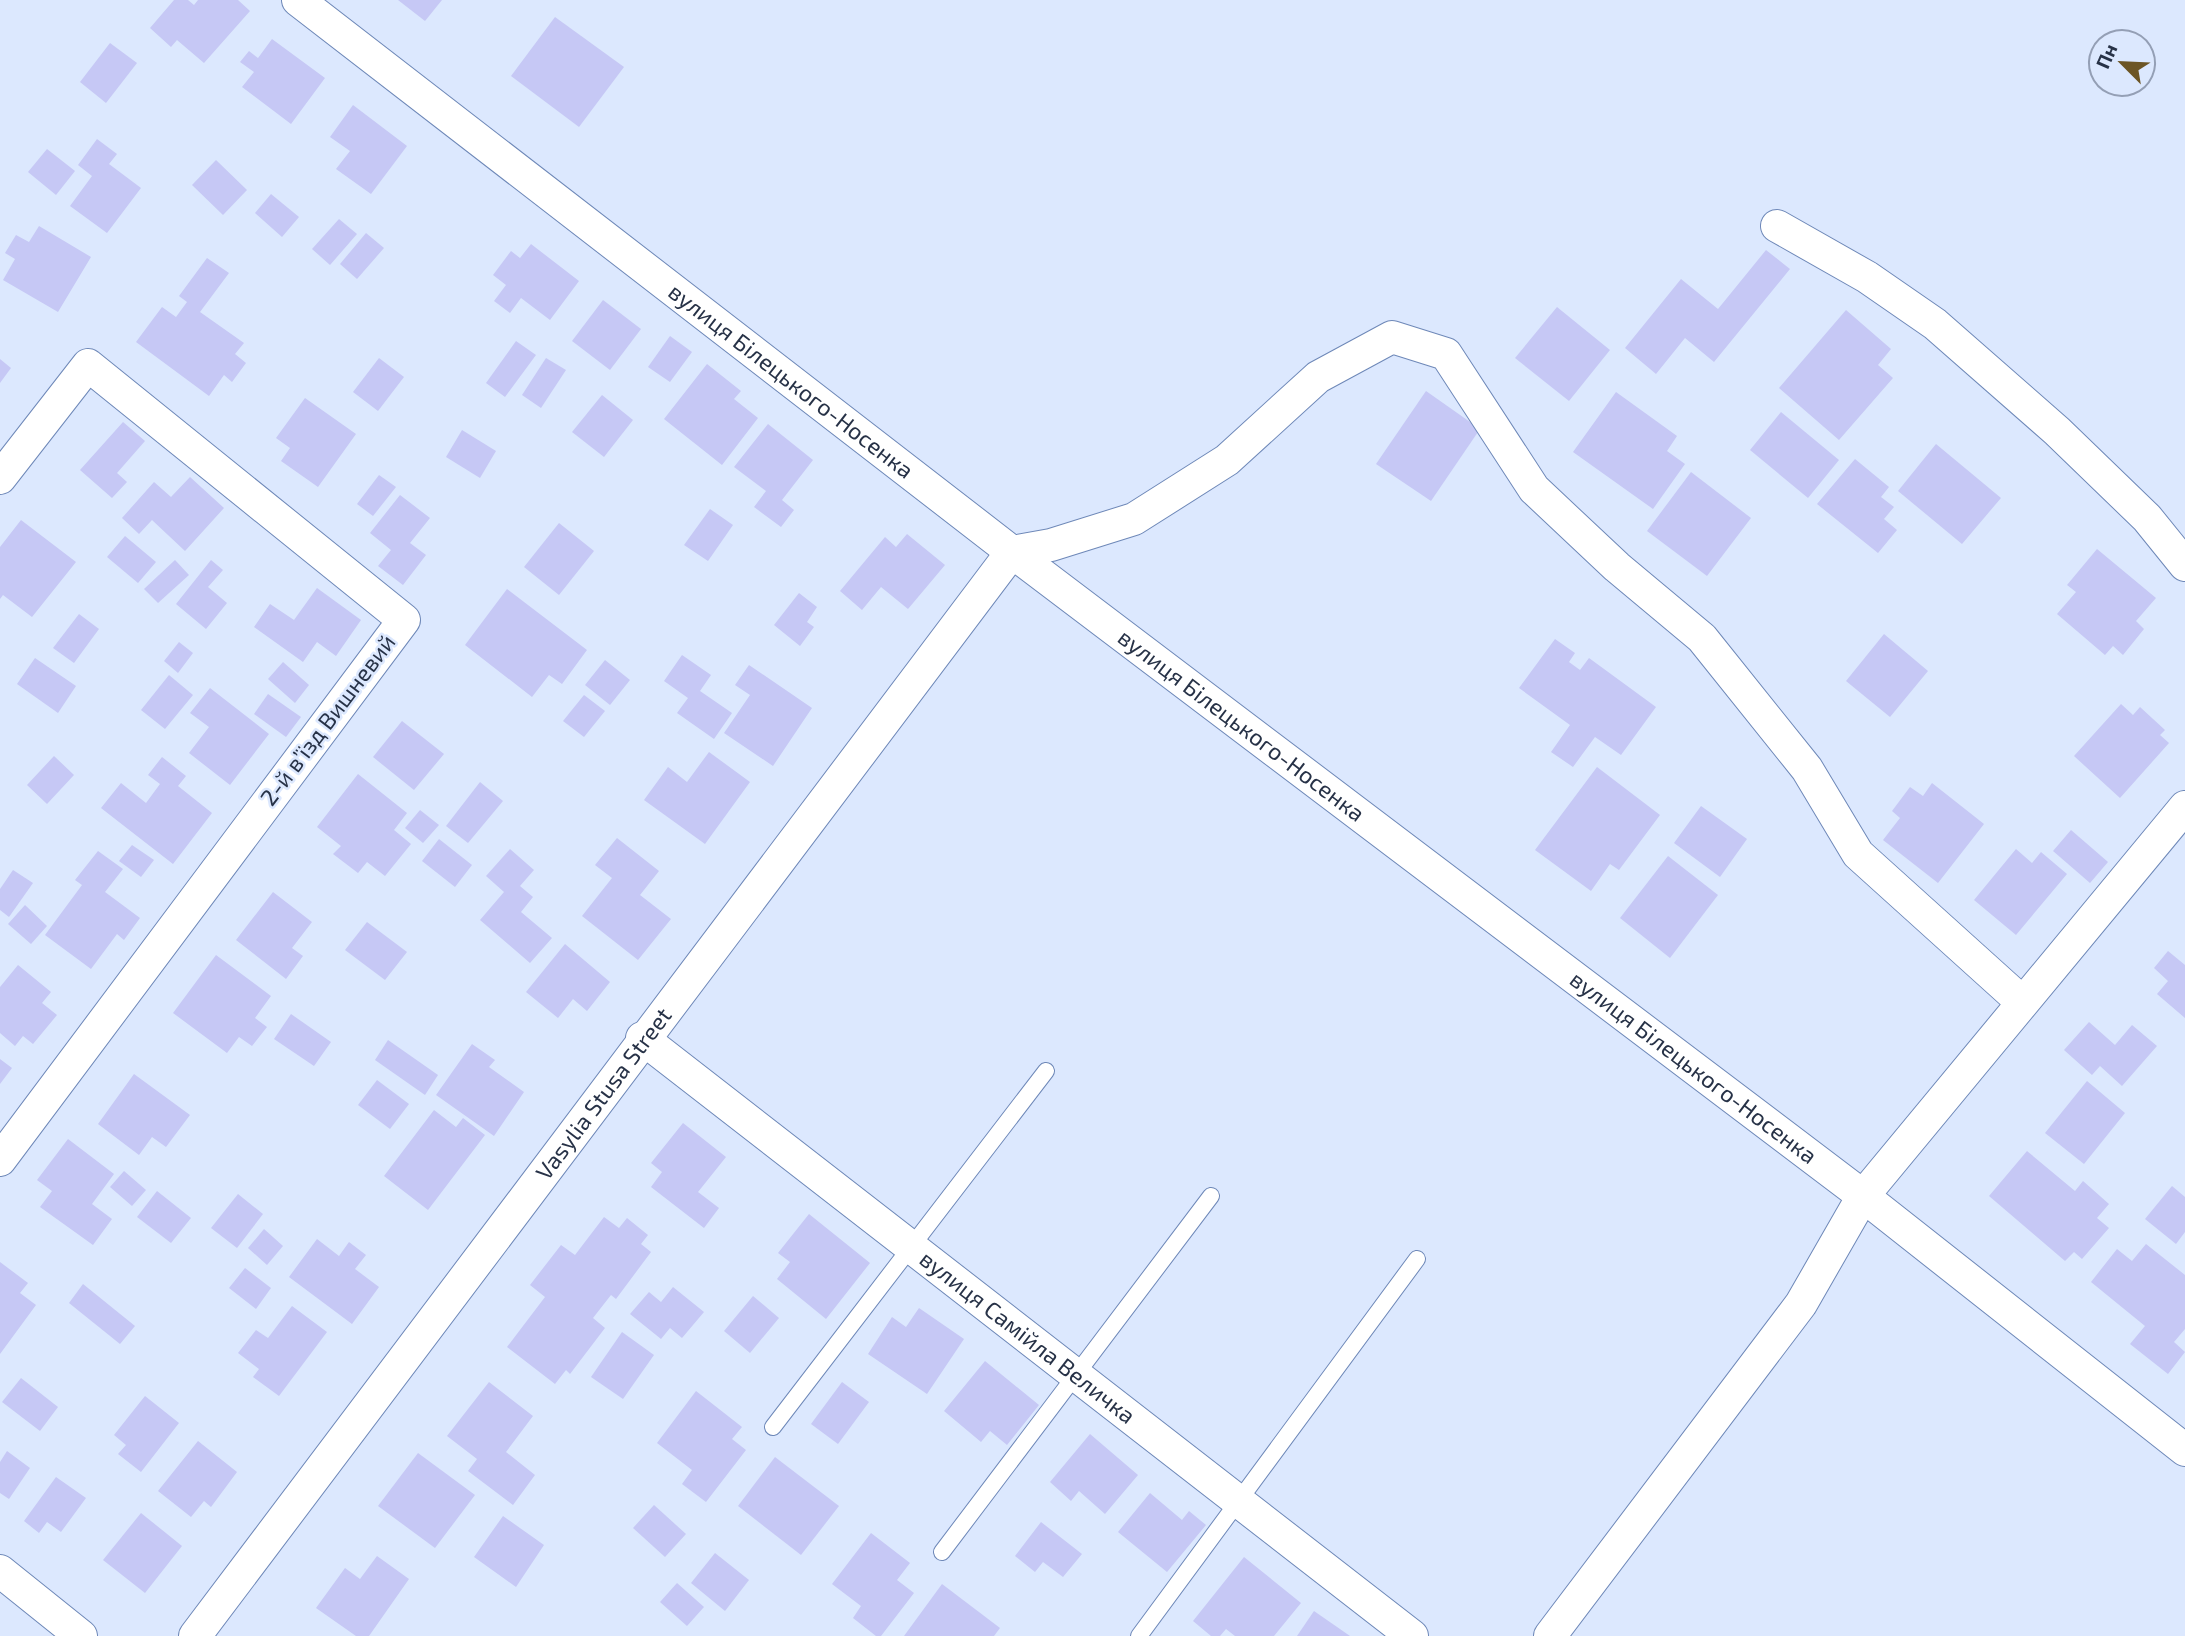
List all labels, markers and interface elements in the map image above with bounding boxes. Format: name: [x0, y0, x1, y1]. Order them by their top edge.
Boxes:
north arrow: [2087, 28, 2157, 98]
text: Пн: [2090, 40, 2122, 72]
street label: вулиця Білецького-Носенка: [663, 277, 920, 484]
street label: вулиця Білецького-Носенка: [1113, 622, 1371, 827]
street label: 2-й вʼїзд Вишневий: [254, 628, 401, 811]
street label: вулиця Білецького-Носенка: [1565, 965, 1823, 1169]
street label: Vasylia Stusa Street: [529, 1001, 677, 1185]
street label: вулиця Самійла Величка: [915, 1244, 1141, 1429]

